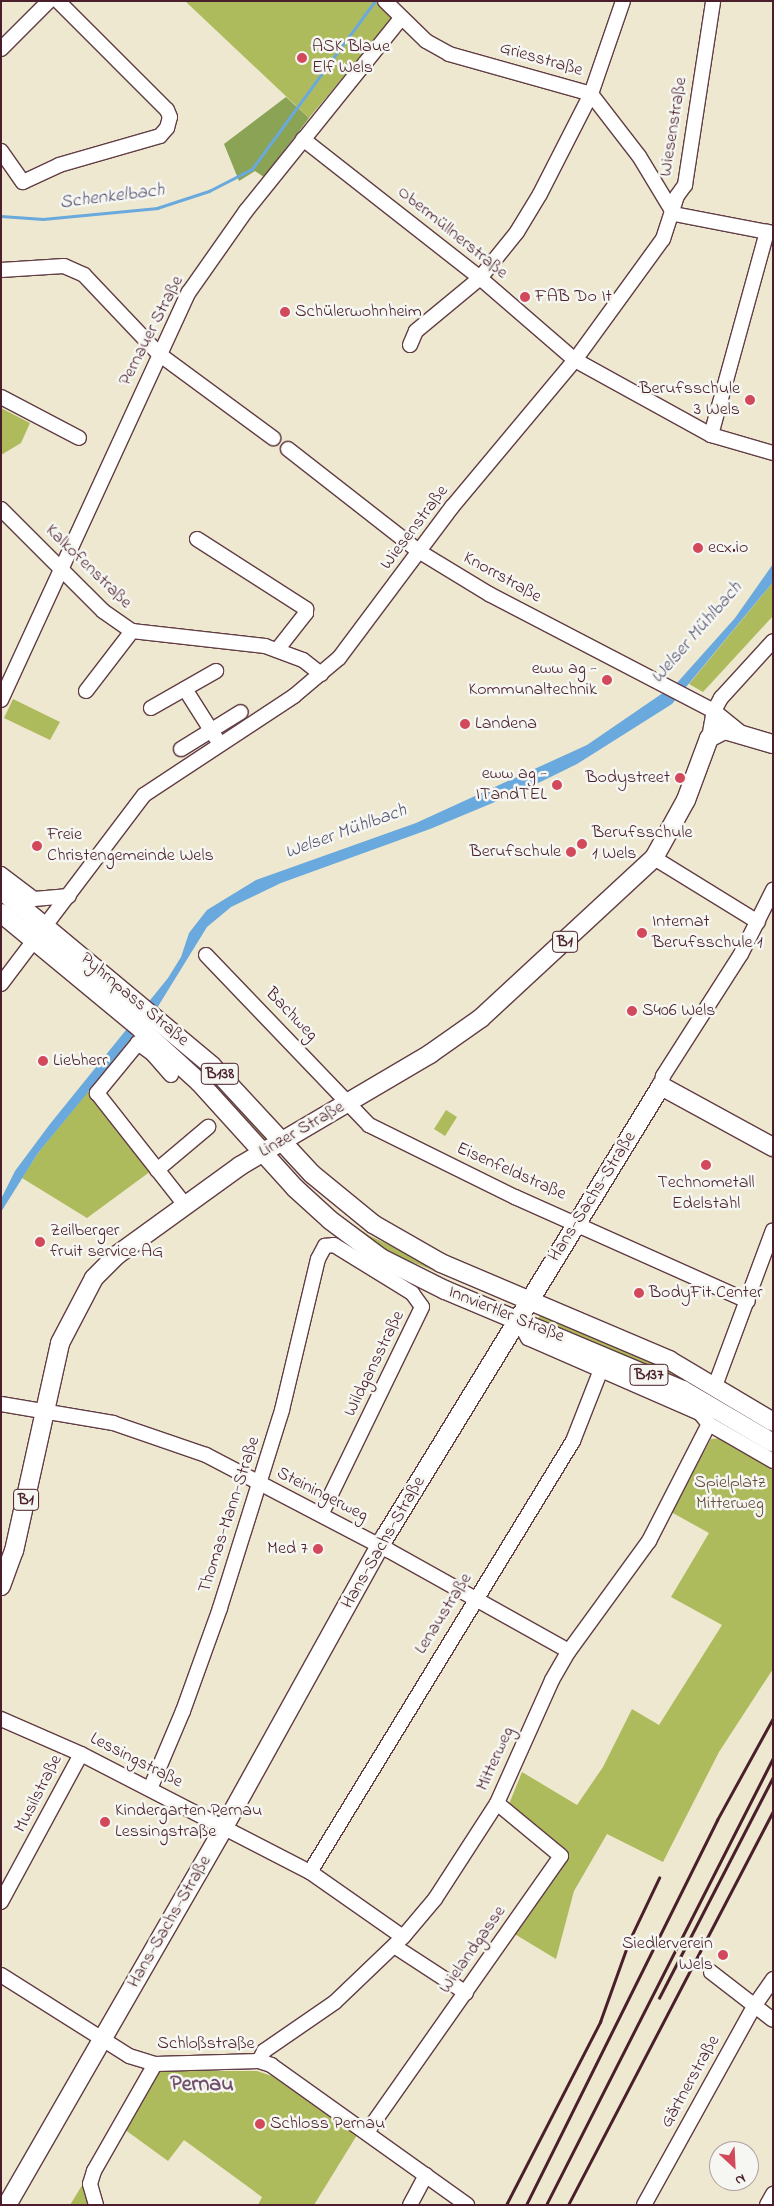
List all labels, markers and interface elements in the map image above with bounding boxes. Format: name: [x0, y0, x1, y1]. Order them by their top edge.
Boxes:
place label: ASK Blaue Elf Wels: [312, 37, 390, 80]
street label: Griesstraße: [497, 38, 585, 82]
marker: ASK Blaue Elf Wels: [296, 52, 308, 64]
street label: Wiesenstraße: [655, 76, 693, 178]
water label: Schenkelbach: [58, 179, 166, 215]
street label: Obermüllnerstraße: [392, 182, 512, 284]
street label: Pernauer Straße: [115, 272, 189, 390]
place label: FAB Do It: [535, 286, 612, 308]
marker: FAB Do It: [519, 291, 531, 303]
place label: Schülerwohnheim: [295, 301, 422, 323]
marker: Schülerwohnheim: [279, 306, 291, 318]
place label: Berufsschule 3 Wels: [639, 379, 740, 422]
marker: Berufsschule 3 Wels: [744, 394, 756, 406]
street label: Wiesenstraße: [376, 481, 454, 575]
street label: Kalkofenstraße: [40, 520, 136, 614]
place label: ecx.io: [708, 537, 748, 559]
marker: ecx.io: [692, 542, 704, 554]
street label: Knorrstraße: [459, 548, 545, 608]
water label: Welser Mühlbach: [647, 577, 747, 689]
place label: eww ag - Kommunaltechnik: [468, 659, 597, 702]
marker: eww ag - Kommunaltechnik: [601, 674, 613, 686]
place label: Landena: [475, 713, 537, 735]
marker: Landena: [459, 718, 471, 730]
place label: eww ag - ITandTEL: [476, 764, 547, 806]
place label: Bodystreet: [585, 767, 670, 789]
marker: Bodystreet: [674, 772, 686, 784]
marker: eww ag - ITandTEL: [551, 779, 563, 791]
water label: Welser Mühlbach: [282, 799, 410, 865]
place label: Berufsschule 1 Wels: [592, 823, 693, 866]
place label: Freie Christengemeinde Wels: [47, 825, 214, 868]
marker: Berufsschule 1 Wels: [576, 838, 588, 850]
marker: Freie Christengemeinde Wels: [31, 840, 43, 852]
place label: Berufschule: [470, 841, 561, 863]
marker: Berufschule: [565, 846, 577, 858]
place label: Internat Berufsschule 1: [652, 912, 763, 954]
marker: Internat Berufsschule 1: [636, 927, 648, 939]
road number: B1: [551, 929, 579, 956]
street label: Pyhrnpass Straße: [75, 948, 193, 1052]
street label: Bachweg: [260, 984, 322, 1046]
place label: S406 Wels: [642, 1000, 715, 1022]
marker: S406 Wels: [626, 1005, 638, 1017]
place label: Liebherr: [53, 1050, 108, 1072]
marker: Liebherr: [37, 1055, 49, 1067]
road number: B138: [200, 1060, 240, 1088]
street label: Linzer Straße: [256, 1097, 348, 1163]
street label: Hans-Sachs-Straße: [544, 1128, 642, 1266]
street label: Eisenfeldstraße: [453, 1138, 569, 1206]
marker: Technometall Edelstahl: [700, 1159, 712, 1171]
place label: Technometall Edelstahl: [657, 1173, 755, 1216]
place label: Zeilberger fruit service AG: [50, 1221, 163, 1264]
marker: Zeilberger fruit service AG: [34, 1236, 46, 1248]
street label: Innviertler Straße: [445, 1282, 567, 1348]
place label: BodyFit Center: [649, 1282, 763, 1304]
marker: BodyFit Center: [633, 1287, 645, 1299]
street label: Wildgansstraße: [340, 1308, 410, 1420]
road number: B137: [629, 1362, 669, 1388]
street label: Thomas-Mann-Straße: [194, 1434, 266, 1596]
street label: Steiningerweg: [273, 1463, 371, 1527]
street label: Hans-Sachs-Straße: [337, 1473, 431, 1613]
park label: Spielplatz Mitterweg: [694, 1473, 766, 1516]
road number: B1: [12, 1486, 40, 1514]
place label: Med 7: [267, 1538, 308, 1560]
marker: Med 7: [312, 1543, 324, 1555]
street label: Lenaustraße: [411, 1569, 477, 1659]
street label: Mitterweg: [472, 1724, 520, 1794]
street label: Lessingstraße: [86, 1728, 186, 1794]
street label: Musilstraße: [10, 1751, 68, 1837]
place label: Kindergarten Pernau Lessingstraße: [115, 1801, 262, 1844]
marker: Kindergarten Pernau Lessingstraße: [99, 1816, 111, 1828]
street label: Hans-Sachs-Straße: [123, 1852, 217, 1992]
street label: Wielandgasse: [435, 1902, 511, 1998]
place label: Siedlerverein Wels: [622, 1934, 713, 1976]
marker: Siedlerverein Wels: [717, 1949, 729, 1961]
street label: Gärtnerstraße: [657, 2032, 725, 2132]
street label: Schloßstraße: [157, 2033, 255, 2055]
district label: Pernau: [170, 2073, 234, 2099]
place label: Schloss Pernau: [270, 2113, 385, 2135]
marker: Schloss Pernau: [254, 2118, 266, 2130]
north arrow: [709, 2141, 759, 2191]
text: N: [731, 2168, 749, 2191]

